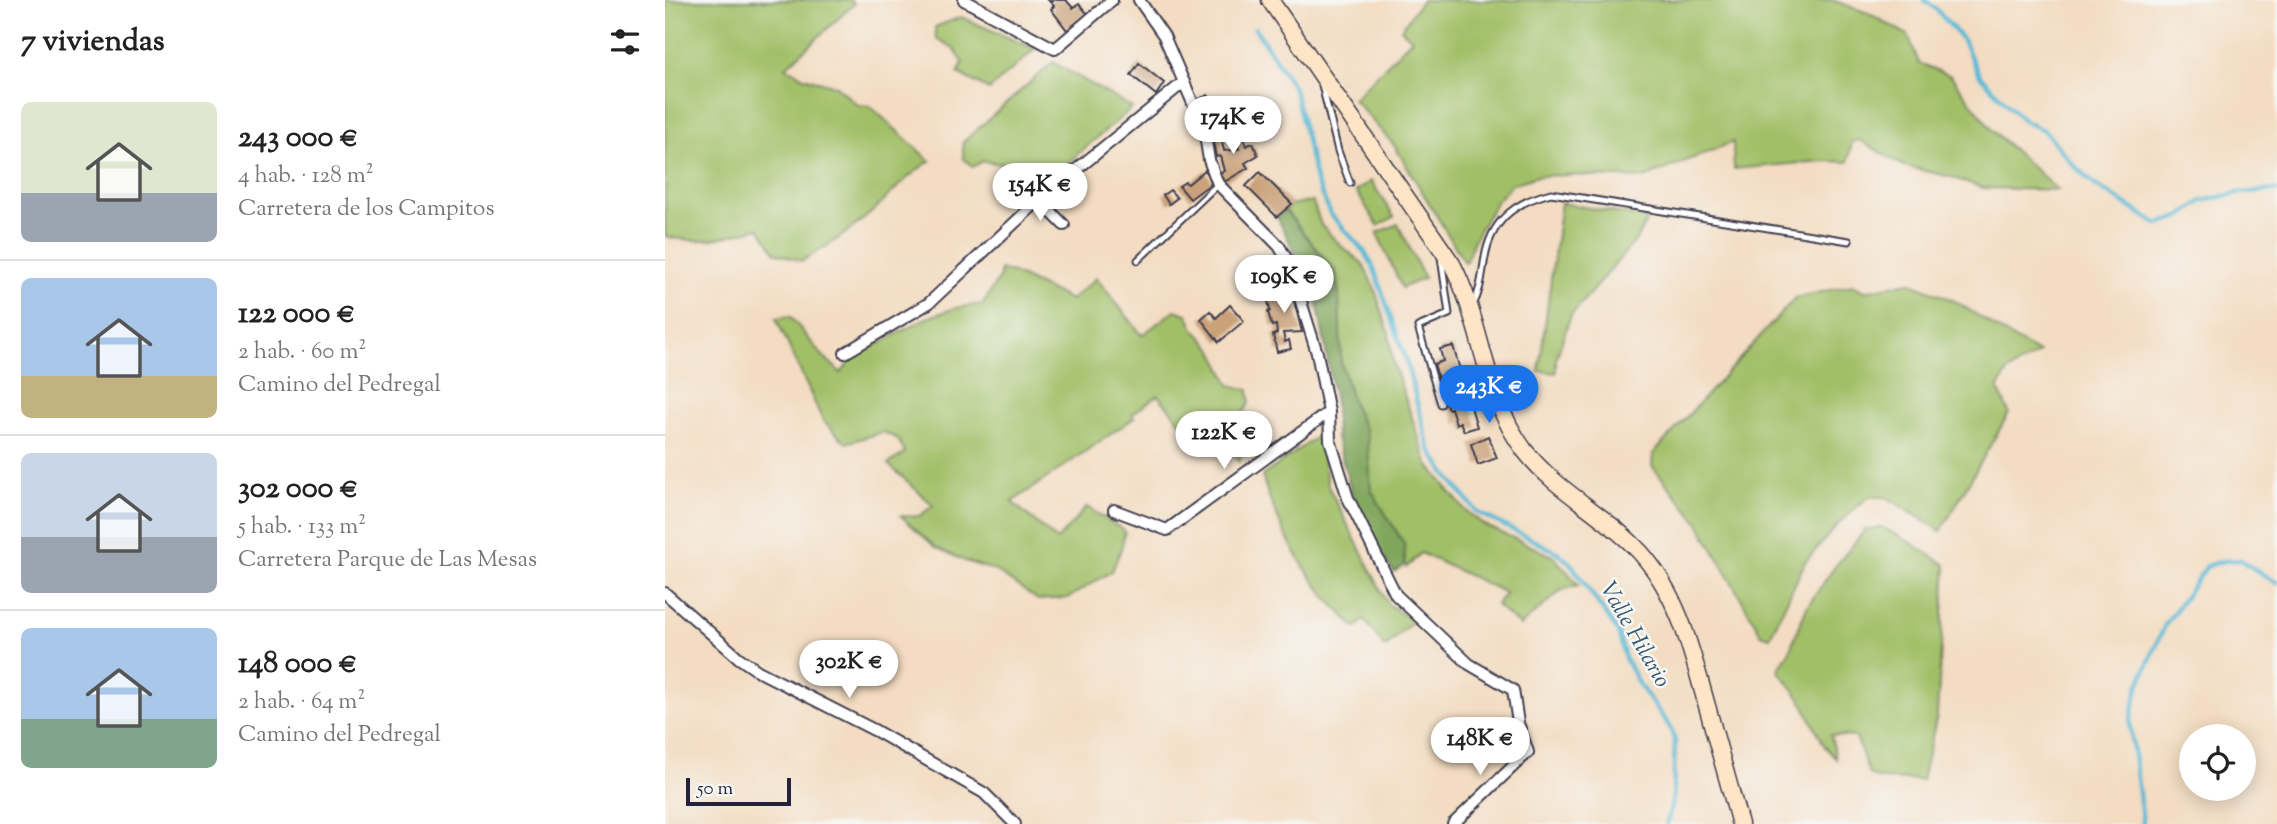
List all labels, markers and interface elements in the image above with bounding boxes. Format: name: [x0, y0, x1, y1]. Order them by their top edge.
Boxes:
text: 7 viviendas: [21, 21, 165, 64]
icon: filters: [606, 23, 644, 61]
pin: 174K €: [1176, 96, 1290, 156]
text: 174K €: [1200, 102, 1266, 135]
text: 243 000 €: [238, 117, 358, 160]
icon: home: [77, 130, 161, 214]
text: 4 hab. · 128 m²: [238, 160, 373, 193]
pin: 154K €: [983, 164, 1097, 223]
text: 154K €: [1009, 169, 1071, 202]
text: Carretera de los Campitos: [238, 193, 494, 226]
pin: 109K €: [1227, 256, 1341, 315]
text: 109K €: [1251, 261, 1317, 294]
text: 122 000 €: [238, 293, 355, 336]
icon: home: [77, 306, 161, 390]
text: 2 hab. · 60 m²: [238, 336, 366, 369]
pin: 243K €: [1432, 366, 1546, 425]
text: Camino del Pedregal: [238, 369, 441, 402]
text: 243K €: [1455, 371, 1523, 404]
pin: 122K €: [1167, 412, 1281, 471]
text: 122K €: [1191, 417, 1257, 450]
text: 302 000 €: [238, 468, 358, 511]
icon: home: [77, 481, 161, 565]
text: 5 hab. · 133 m²: [238, 511, 366, 544]
text: Carretera Parque de Las Mesas: [238, 544, 537, 577]
water label: Valle Hilario: [1590, 576, 1678, 694]
pin: 302K €: [792, 640, 906, 700]
text: 148 000 €: [238, 643, 357, 686]
text: 302K €: [815, 646, 883, 679]
icon: home: [77, 656, 161, 740]
text: 2 hab. · 64 m²: [238, 686, 365, 719]
pin: 148K €: [1423, 718, 1537, 777]
text: Camino del Pedregal: [238, 719, 441, 752]
text: 148K €: [1447, 723, 1513, 756]
map controls: [2179, 724, 2256, 801]
button: locate: [2179, 724, 2256, 801]
scale bar: [686, 775, 791, 807]
text: 50 m: [697, 776, 733, 803]

